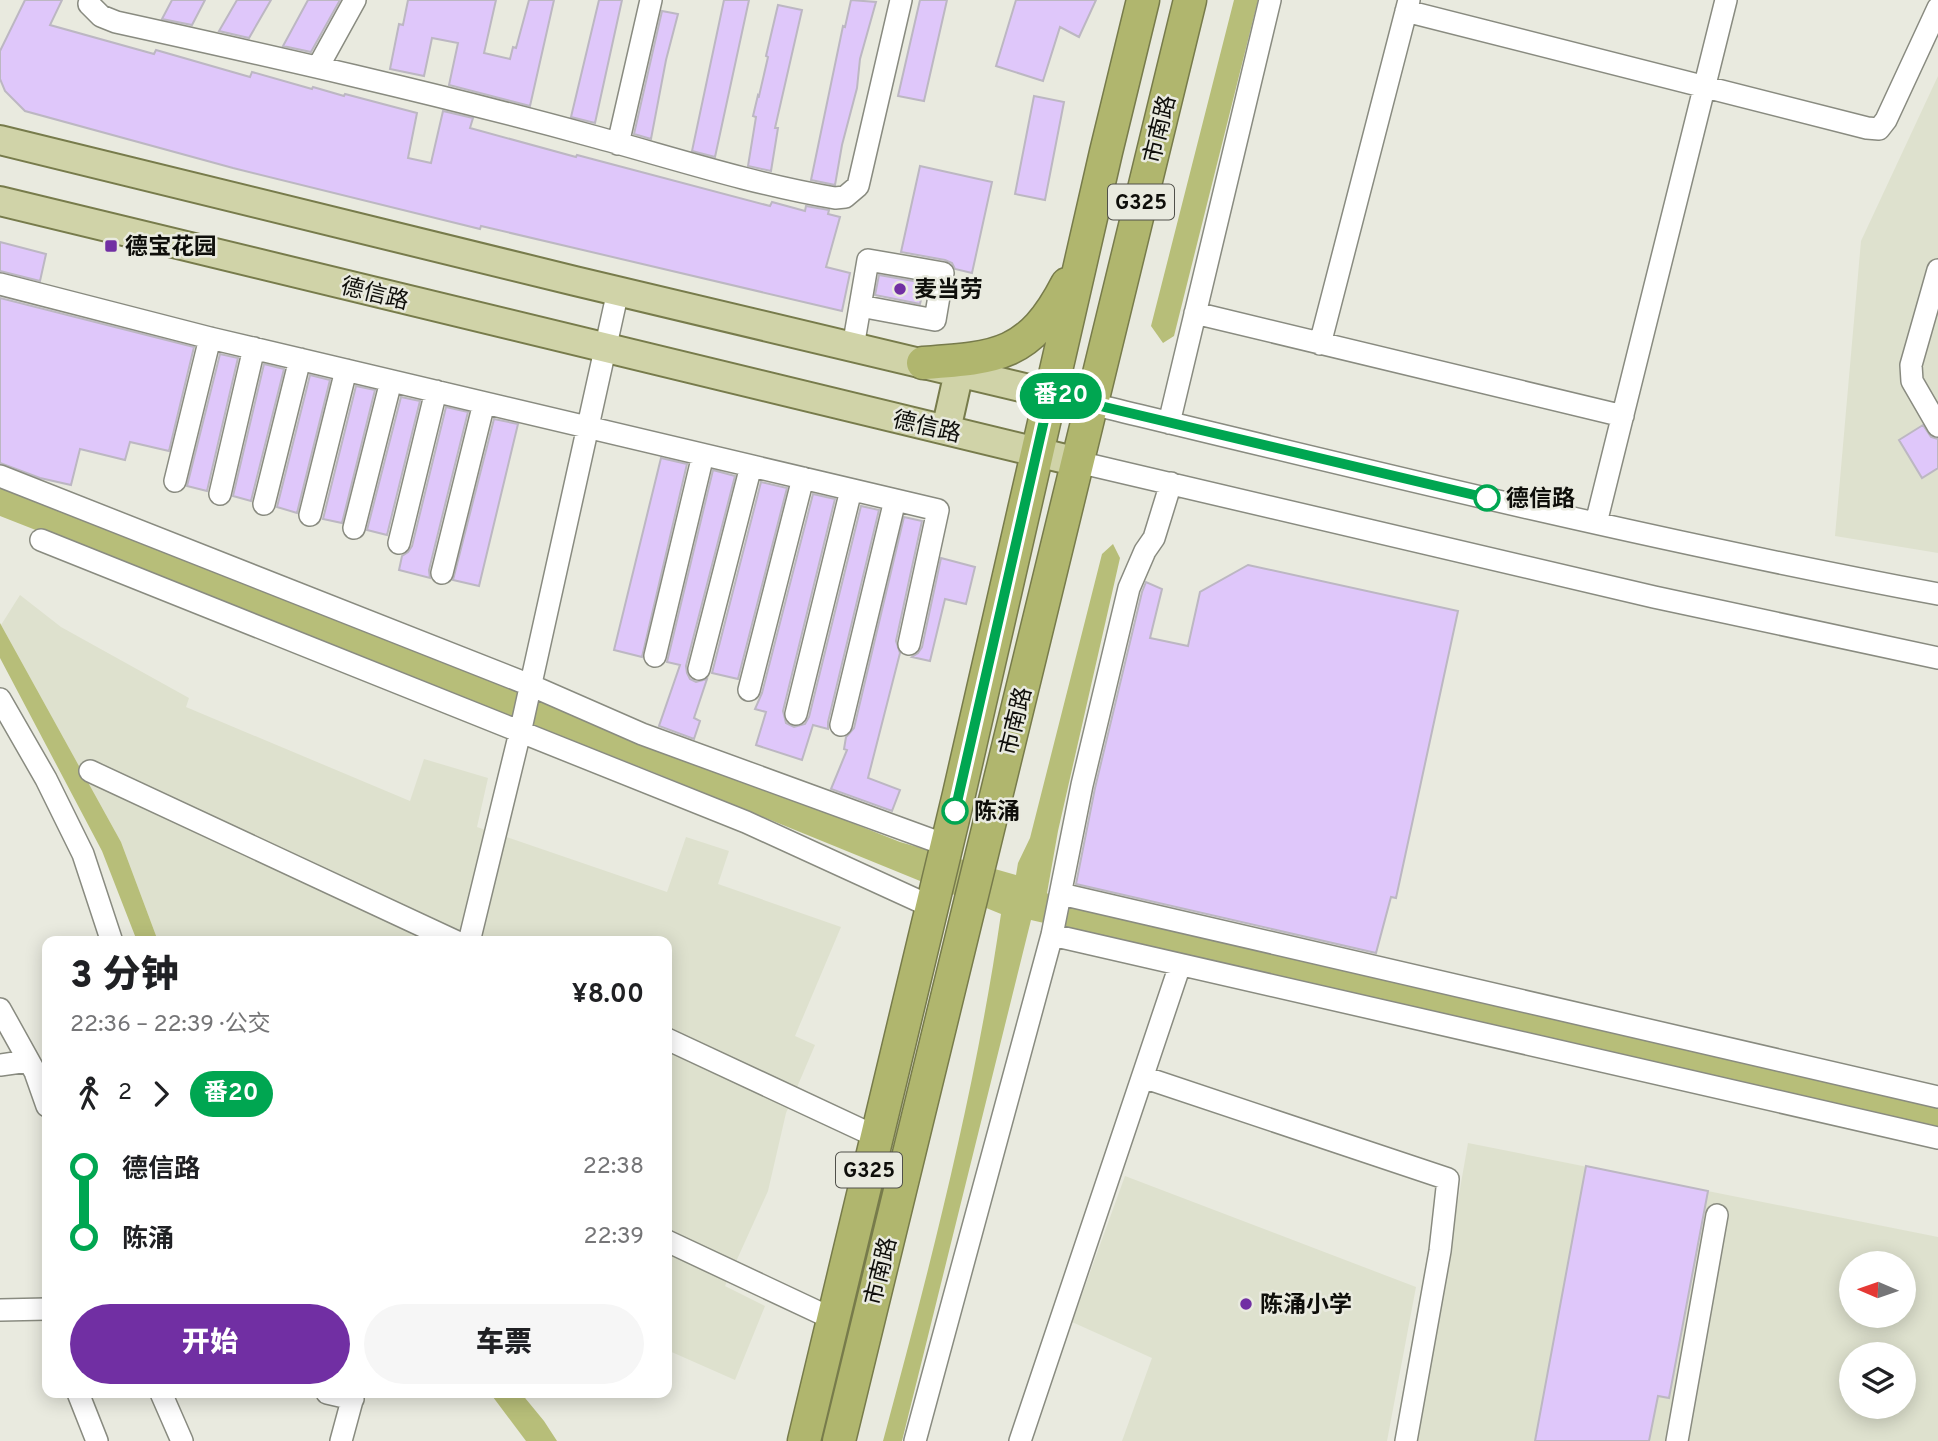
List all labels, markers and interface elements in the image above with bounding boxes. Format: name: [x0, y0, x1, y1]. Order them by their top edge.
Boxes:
street label: 市南路: [1139, 93, 1184, 167]
road number: G325: [1108, 184, 1174, 220]
place label: 德宝花园: [125, 234, 217, 263]
marker: 德宝花园: [103, 238, 119, 254]
street label: 德信路: [337, 273, 411, 318]
place label: 麦当劳: [914, 277, 983, 306]
marker: 麦当劳: [892, 281, 908, 297]
line badge: 番20: [1021, 373, 1101, 419]
text: 番20: [1034, 381, 1088, 411]
street label: 德信路: [890, 407, 963, 450]
marker: 德信路: [1474, 485, 1500, 511]
place label: 德信路: [1506, 486, 1575, 515]
street label: 市南路: [995, 685, 1040, 759]
marker: 陈涌: [942, 798, 968, 824]
place label: 陈涌: [974, 799, 1020, 828]
text: 3 分钟: [70, 953, 178, 1002]
text: ¥8.00: [572, 979, 644, 1012]
text: 22:36 – 22:39 · 公交: [70, 1011, 271, 1040]
icon: walk: [70, 1075, 108, 1113]
icon: forward: [142, 1075, 180, 1113]
text: 2: [118, 1079, 132, 1108]
text: 番20: [204, 1079, 259, 1109]
road number: G325: [836, 1152, 902, 1188]
text: 22:38: [583, 1153, 644, 1182]
text: 德信路: [122, 1154, 200, 1187]
text: 22:39: [584, 1223, 644, 1252]
text: 陈涌: [122, 1224, 174, 1257]
street label: 市南路: [860, 1235, 905, 1309]
north arrow: [1839, 1251, 1916, 1328]
map controls: [1839, 1251, 1916, 1419]
place label: 陈涌小学: [1260, 1292, 1352, 1321]
marker: 陈涌小学: [1238, 1296, 1254, 1312]
button: 开始: [70, 1304, 350, 1384]
button: 车票: [364, 1304, 644, 1384]
button: layers: [1839, 1342, 1916, 1419]

